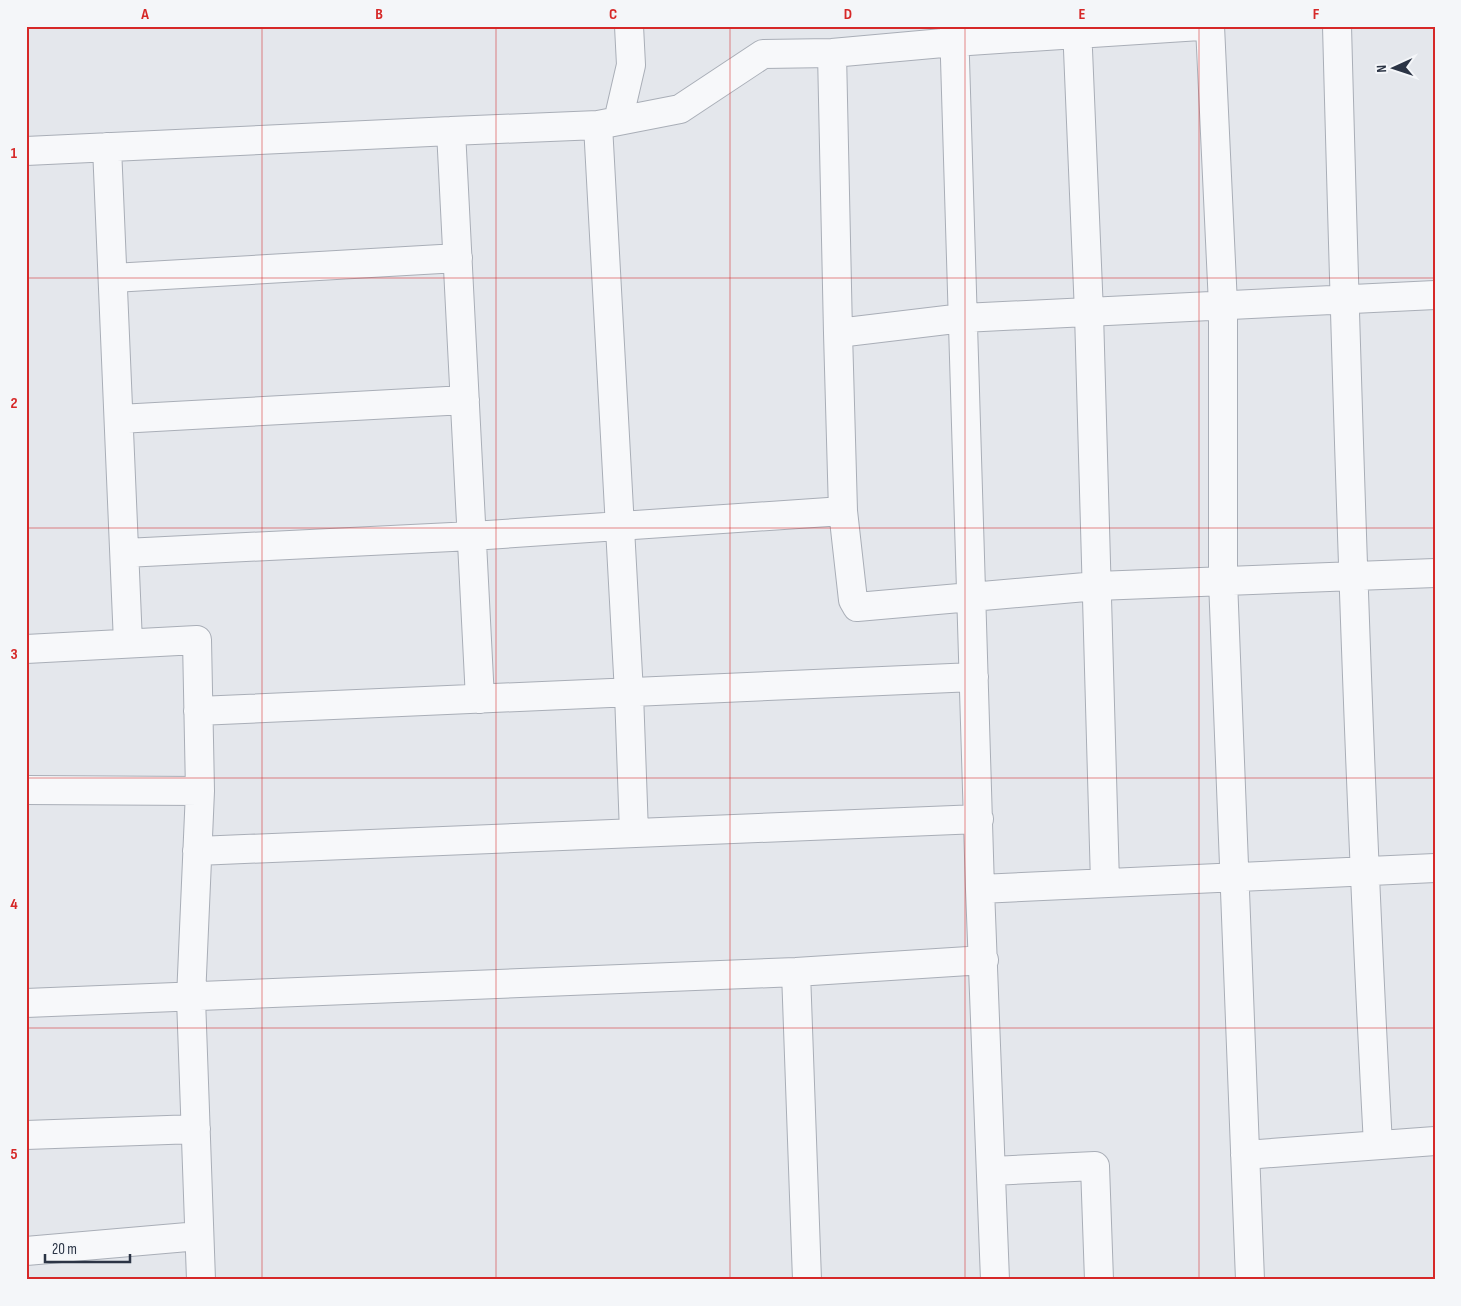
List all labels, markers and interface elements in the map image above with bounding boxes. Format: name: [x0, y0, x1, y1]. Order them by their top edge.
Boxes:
text: A: [140, 5, 149, 24]
text: B: [375, 5, 383, 24]
text: C: [609, 5, 617, 24]
text: D: [844, 5, 852, 24]
text: E: [1079, 5, 1086, 24]
text: F: [1313, 5, 1320, 24]
north arrow: [1368, 42, 1418, 92]
text: N: [1373, 64, 1390, 73]
text: 1: [11, 144, 18, 163]
text: 2: [10, 394, 18, 413]
text: 3: [10, 645, 18, 664]
text: 4: [10, 895, 18, 914]
text: 5: [10, 1145, 18, 1164]
scale bar: [45, 1231, 130, 1263]
text: 20 m: [52, 1240, 77, 1259]

